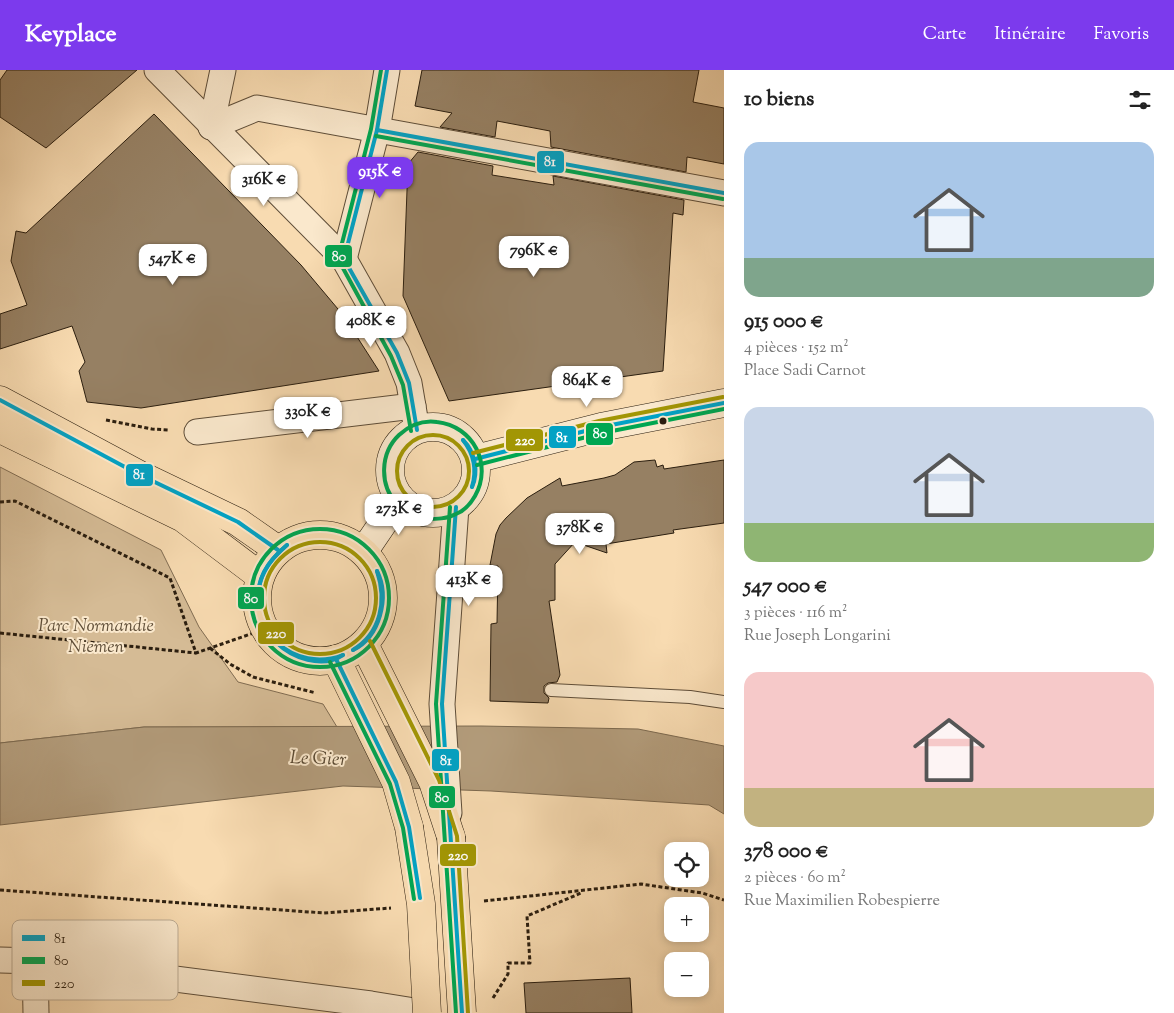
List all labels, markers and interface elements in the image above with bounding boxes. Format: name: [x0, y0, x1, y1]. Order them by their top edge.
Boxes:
text: Keyplace: [25, 18, 117, 52]
text: Carte: [923, 22, 966, 48]
text: Itinéraire: [994, 22, 1066, 48]
text: Favoris: [1094, 22, 1149, 48]
text: 10 biens: [744, 85, 814, 115]
icon: filters: [1126, 86, 1154, 114]
line badge: 81: [536, 150, 565, 174]
text: 81: [544, 153, 556, 173]
pin: 915K €: [339, 156, 421, 199]
text: 915K €: [358, 161, 402, 184]
pin: 316K €: [223, 164, 305, 207]
text: 316K €: [242, 169, 286, 192]
icon: home: [904, 175, 994, 265]
pin: 796K €: [493, 236, 575, 278]
text: 796K €: [510, 240, 558, 263]
pin: 547K €: [132, 244, 214, 286]
line badge: 80: [324, 244, 353, 268]
text: 547K €: [150, 248, 196, 271]
text: 80: [332, 248, 347, 268]
pin: 408K €: [330, 306, 412, 348]
text: 915 000 €: [744, 307, 824, 337]
text: 408K €: [346, 310, 396, 333]
text: 4 pièces · 152 m²: [744, 337, 849, 360]
text: Place Sadi Carnot: [744, 360, 866, 383]
pin: 864K €: [546, 366, 628, 408]
text: 864K €: [563, 370, 611, 393]
pin: 330K €: [267, 396, 349, 439]
text: 330K €: [285, 401, 331, 424]
unlabelled marker: [658, 416, 668, 426]
line badge: 80: [585, 422, 614, 446]
line badge: 81: [548, 425, 577, 449]
text: 80: [593, 425, 608, 445]
line badge: 220: [505, 428, 544, 452]
text: 81: [556, 429, 568, 449]
text: 220: [515, 432, 536, 452]
icon: home: [904, 440, 994, 530]
line badge: 81: [125, 463, 154, 487]
text: 81: [133, 466, 145, 486]
pin: 273K €: [358, 494, 440, 536]
text: 273K €: [376, 498, 422, 521]
pin: 378K €: [539, 512, 621, 555]
text: 378K €: [556, 517, 604, 540]
pin: 413K €: [428, 564, 510, 607]
text: 413K €: [447, 569, 491, 592]
text: 547 000 €: [744, 572, 827, 602]
line badge: 80: [237, 586, 265, 610]
text: 80: [244, 590, 259, 610]
text: 3 pièces · 116 m²: [744, 602, 847, 625]
park label: Parc Normandie Niemen: [38, 614, 154, 661]
line badge: 220: [257, 621, 295, 645]
text: 220: [266, 625, 287, 645]
text: Rue Joseph Longarini: [744, 625, 891, 648]
icon: home: [904, 705, 994, 795]
water label: Le Gier: [289, 745, 347, 774]
line badge: 81: [431, 748, 460, 772]
text: 81: [440, 752, 452, 772]
line badge: 80: [428, 785, 456, 809]
text: 80: [435, 789, 450, 809]
text: 378 000 €: [744, 837, 829, 867]
map controls: [664, 842, 709, 997]
button: locate: [664, 842, 709, 887]
line badge: 220: [439, 843, 477, 867]
text: 220: [448, 847, 469, 867]
text: 2 pièces · 60 m²: [744, 867, 846, 890]
text: Rue Maximilien Robespierre: [744, 890, 940, 913]
button: +: [664, 897, 709, 942]
legend: [12, 920, 178, 1000]
text: 81: [54, 930, 66, 950]
text: 80: [54, 952, 68, 972]
button: −: [664, 952, 709, 997]
text: 220: [54, 975, 75, 995]

